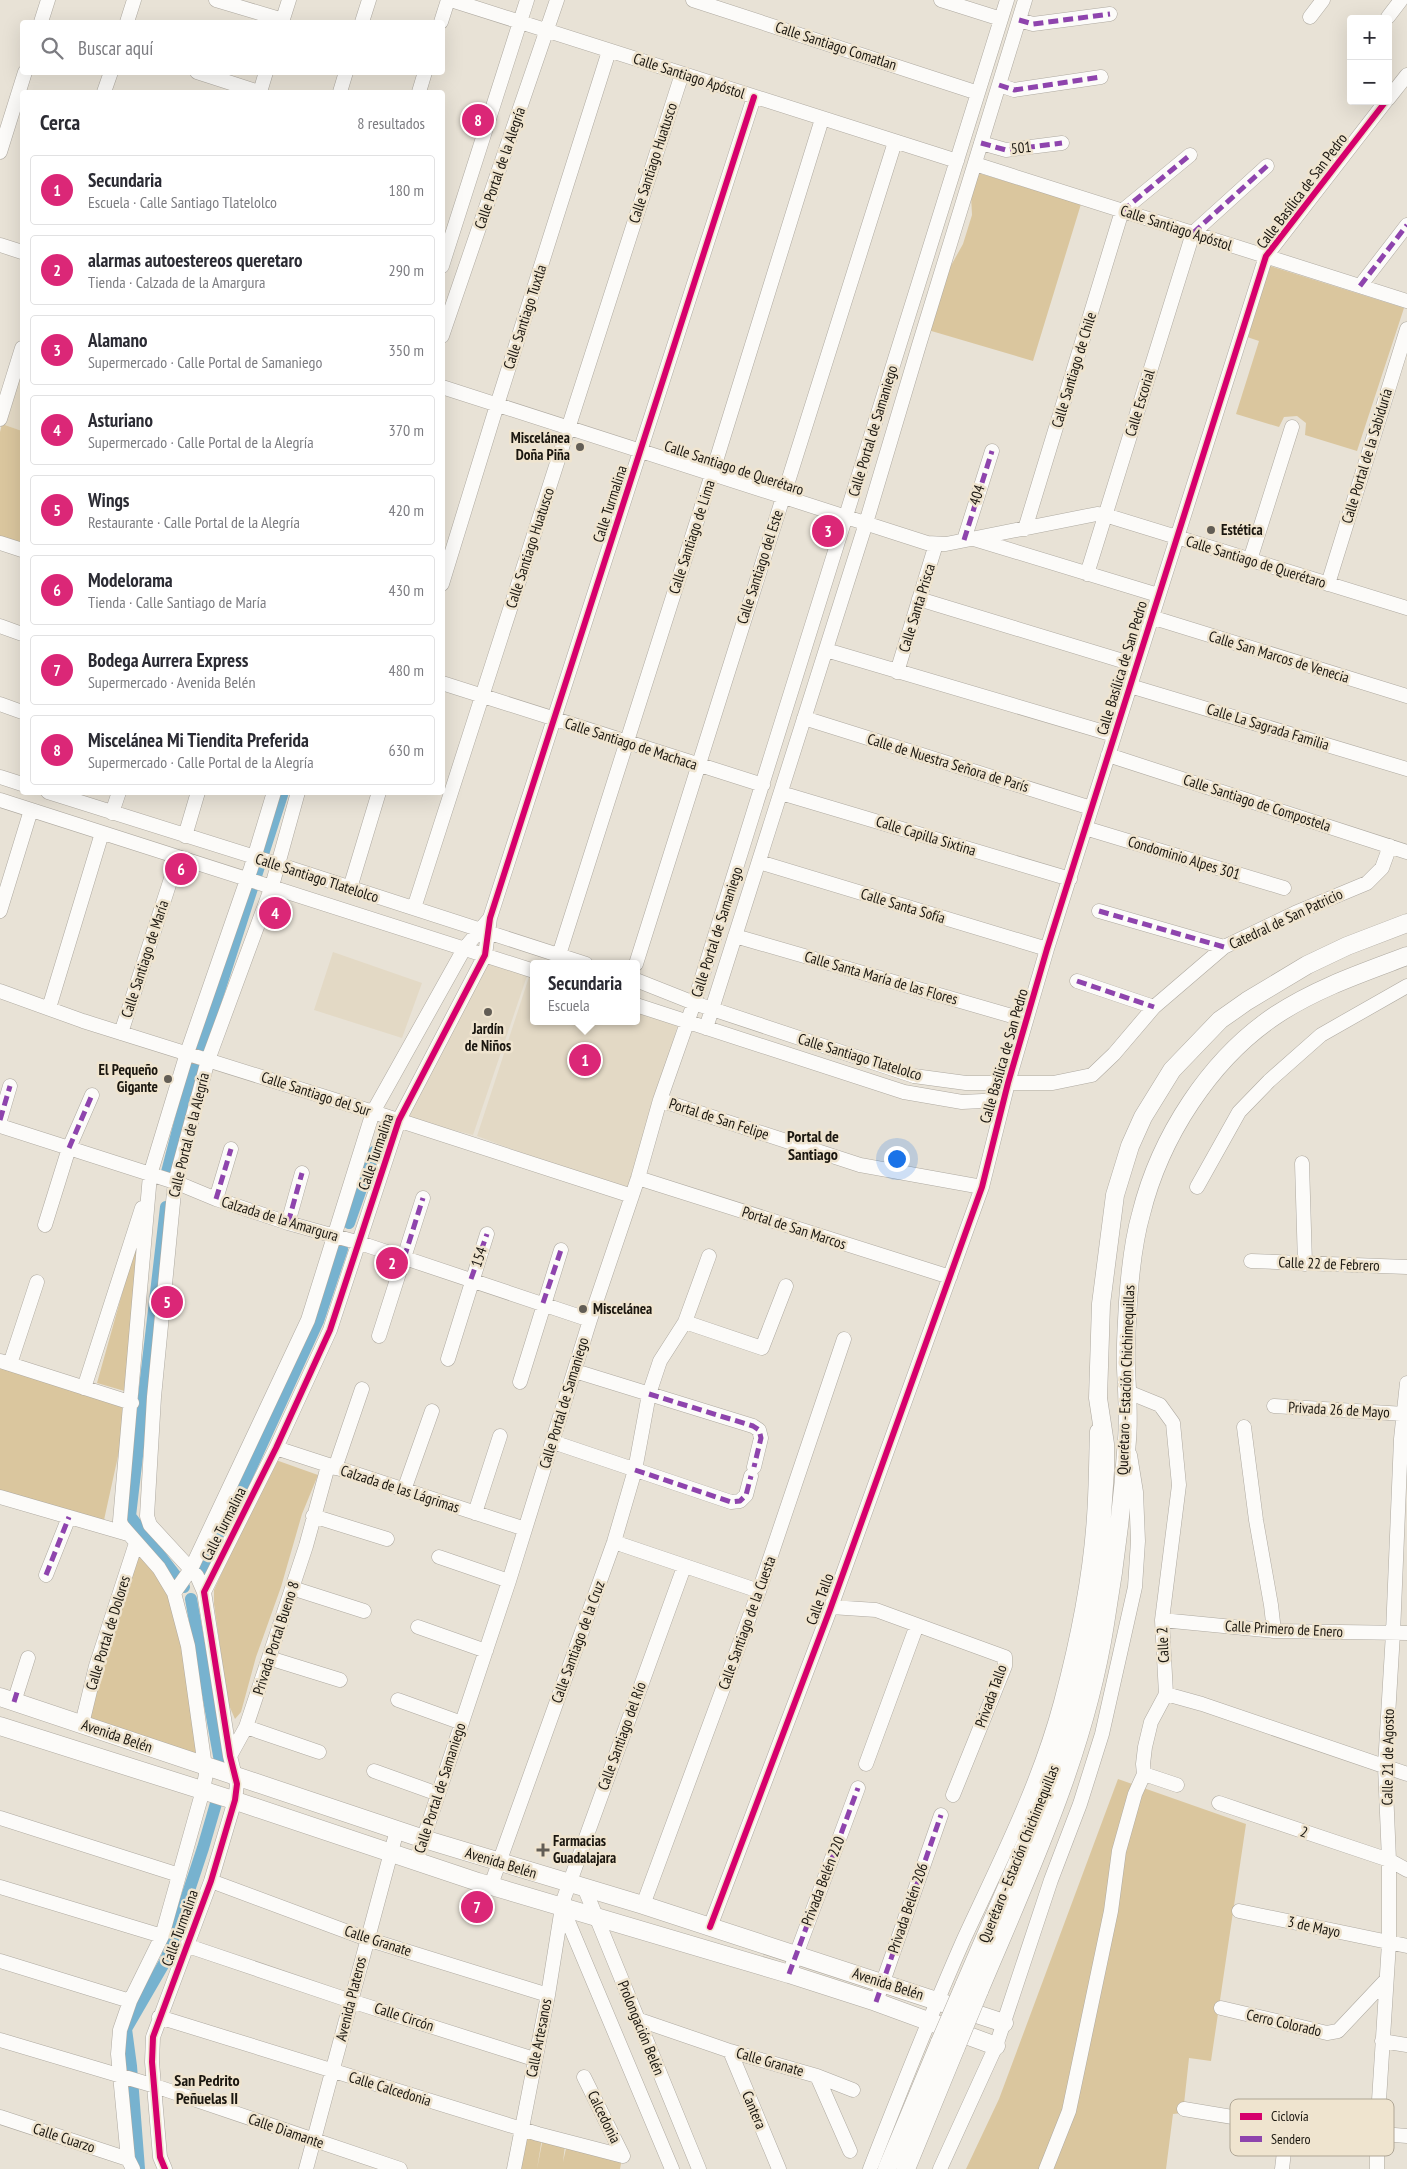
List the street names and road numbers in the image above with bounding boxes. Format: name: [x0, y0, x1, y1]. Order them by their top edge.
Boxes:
street label: Calle Santiago Comatlan: [773, 17, 899, 74]
street label: Calle Santiago Apóstol: [631, 49, 748, 103]
street label: Calle Santiago Huatusco: [624, 100, 681, 225]
street label: Calle Portal de la Alegría: [470, 104, 529, 231]
street label: Calle Basílica de San Pedro: [1252, 129, 1351, 252]
street label: 501: [1010, 137, 1032, 158]
street label: Calle Santiago Apóstol: [1118, 201, 1235, 255]
street label: Calle Santiago Tuxtla: [499, 262, 550, 372]
street label: Calle Santiago de Chile: [1047, 310, 1100, 430]
street label: Calle Portal de Samaniego: [844, 363, 901, 499]
street label: Calle Escorial: [1120, 367, 1159, 439]
street label: Calle Portal de la Sabiduría: [1337, 386, 1396, 526]
street label: Calle Santiago de Querétaro: [662, 436, 806, 499]
street label: Calle Turmalina: [588, 463, 631, 545]
street label: Calle Santiago de Lima: [664, 477, 719, 596]
street label: 404: [964, 482, 989, 507]
street label: Calle Santiago Huatusco: [501, 485, 558, 610]
street label: Calle Santiago del Este: [732, 507, 787, 626]
street label: Calle Santiago de Querétaro: [1184, 531, 1328, 592]
street label: Calle Santa Prisca: [894, 561, 939, 654]
street label: Calle Basílica de San Pedro: [1092, 598, 1151, 737]
street label: Calle San Marcos de Venecia: [1207, 626, 1352, 687]
street label: Calle La Sagrada Familia: [1205, 699, 1332, 754]
street label: Calle Santiago de Machaca: [562, 713, 700, 774]
street label: Calle de Nuestra Señora de París: [865, 729, 1031, 796]
street label: Calle Santiago de Compostela: [1181, 770, 1333, 835]
street label: Calle Capilla Sixtina: [874, 811, 978, 860]
street label: Condominio Alpes 301: [1126, 831, 1243, 884]
street label: Calle Santiago Tlatelolco: [253, 849, 381, 906]
street label: Calle Portal de Samaniego: [686, 864, 747, 999]
street label: Calle Santa Sofía: [859, 884, 948, 927]
street label: Catedral de San Patricio: [1226, 884, 1346, 953]
street label: Calle Santiago de María: [117, 898, 172, 1020]
street label: Calle Santa María de las Flores: [802, 947, 960, 1009]
street label: Calle Basílica de San Pedro: [975, 986, 1032, 1125]
street label: Calle Santiago Tlatelolco: [796, 1029, 924, 1084]
street label: Calle Santiago del Sur: [259, 1067, 374, 1120]
street label: Calle Portal de la Alegría: [164, 1071, 213, 1199]
street label: Portal de San Felipe: [667, 1093, 772, 1144]
street label: Calle Turmalina: [354, 1111, 398, 1193]
street label: Calzada de la Amargura: [219, 1192, 341, 1245]
street label: Portal de San Marcos: [740, 1202, 849, 1253]
street label: 154: [466, 1244, 491, 1270]
street label: Calle 22 de Febrero: [1278, 1252, 1380, 1275]
street label: Querétaro - Estación Chichimequillas: [1113, 1285, 1138, 1475]
street label: Calle Portal de Samaniego: [535, 1335, 592, 1471]
street label: Privada 26 de Mayo: [1288, 1397, 1390, 1422]
street label: Calzada de las Lágrimas: [338, 1460, 462, 1517]
street label: Calle Turmalina: [197, 1484, 250, 1564]
street label: Calle Santiago de la Cuesta: [714, 1553, 780, 1692]
street label: Calle Tallo: [801, 1570, 838, 1627]
street label: Calle Portal de Dolores: [81, 1573, 134, 1692]
street label: Calle Santiago de la Cruz: [547, 1578, 608, 1706]
street label: Privada Portal Bueno 8: [248, 1579, 303, 1697]
street label: Calle Primero de Enero: [1225, 1616, 1344, 1641]
street label: Calle 2: [1152, 1627, 1173, 1663]
street label: Privada Tallo: [970, 1662, 1011, 1730]
street label: Calle Santiago del Río: [593, 1679, 650, 1793]
street label: Calle 21 de Agosto: [1377, 1709, 1398, 1805]
street label: Avenida Belén: [79, 1715, 155, 1757]
street label: Calle Portal de Samaniego: [409, 1720, 470, 1855]
street label: Querétaro - Estación Chichimequillas: [974, 1762, 1063, 1945]
street label: 2: [1298, 1821, 1310, 1842]
street label: Privada Belén 220: [797, 1833, 848, 1928]
street label: Avenida Belén: [463, 1843, 539, 1882]
street label: Privada Belén 206: [883, 1860, 932, 1955]
street label: Calle Turmalina: [157, 1887, 202, 1969]
street label: 3 de Mayo: [1286, 1912, 1342, 1941]
street label: Calle Granate: [342, 1921, 414, 1960]
street label: Avenida Plateros: [331, 1955, 370, 2043]
street label: Avenida Belén: [850, 1963, 926, 2004]
street label: Prolongación Belén: [614, 1978, 669, 2078]
street label: Calle Artesanos: [522, 1997, 555, 2079]
street label: Calle Circón: [372, 1998, 436, 2035]
street label: Cerro Colorado: [1245, 2005, 1324, 2040]
street label: Calle Granate: [734, 2043, 806, 2080]
street label: Calle Calcedonia: [347, 2067, 434, 2110]
street label: Calcedonia: [584, 2087, 625, 2146]
street label: Cantera: [738, 2088, 771, 2132]
street label: Calle Diamante: [246, 2109, 326, 2152]
street label: Calle Cuarzo: [31, 2119, 98, 2156]

